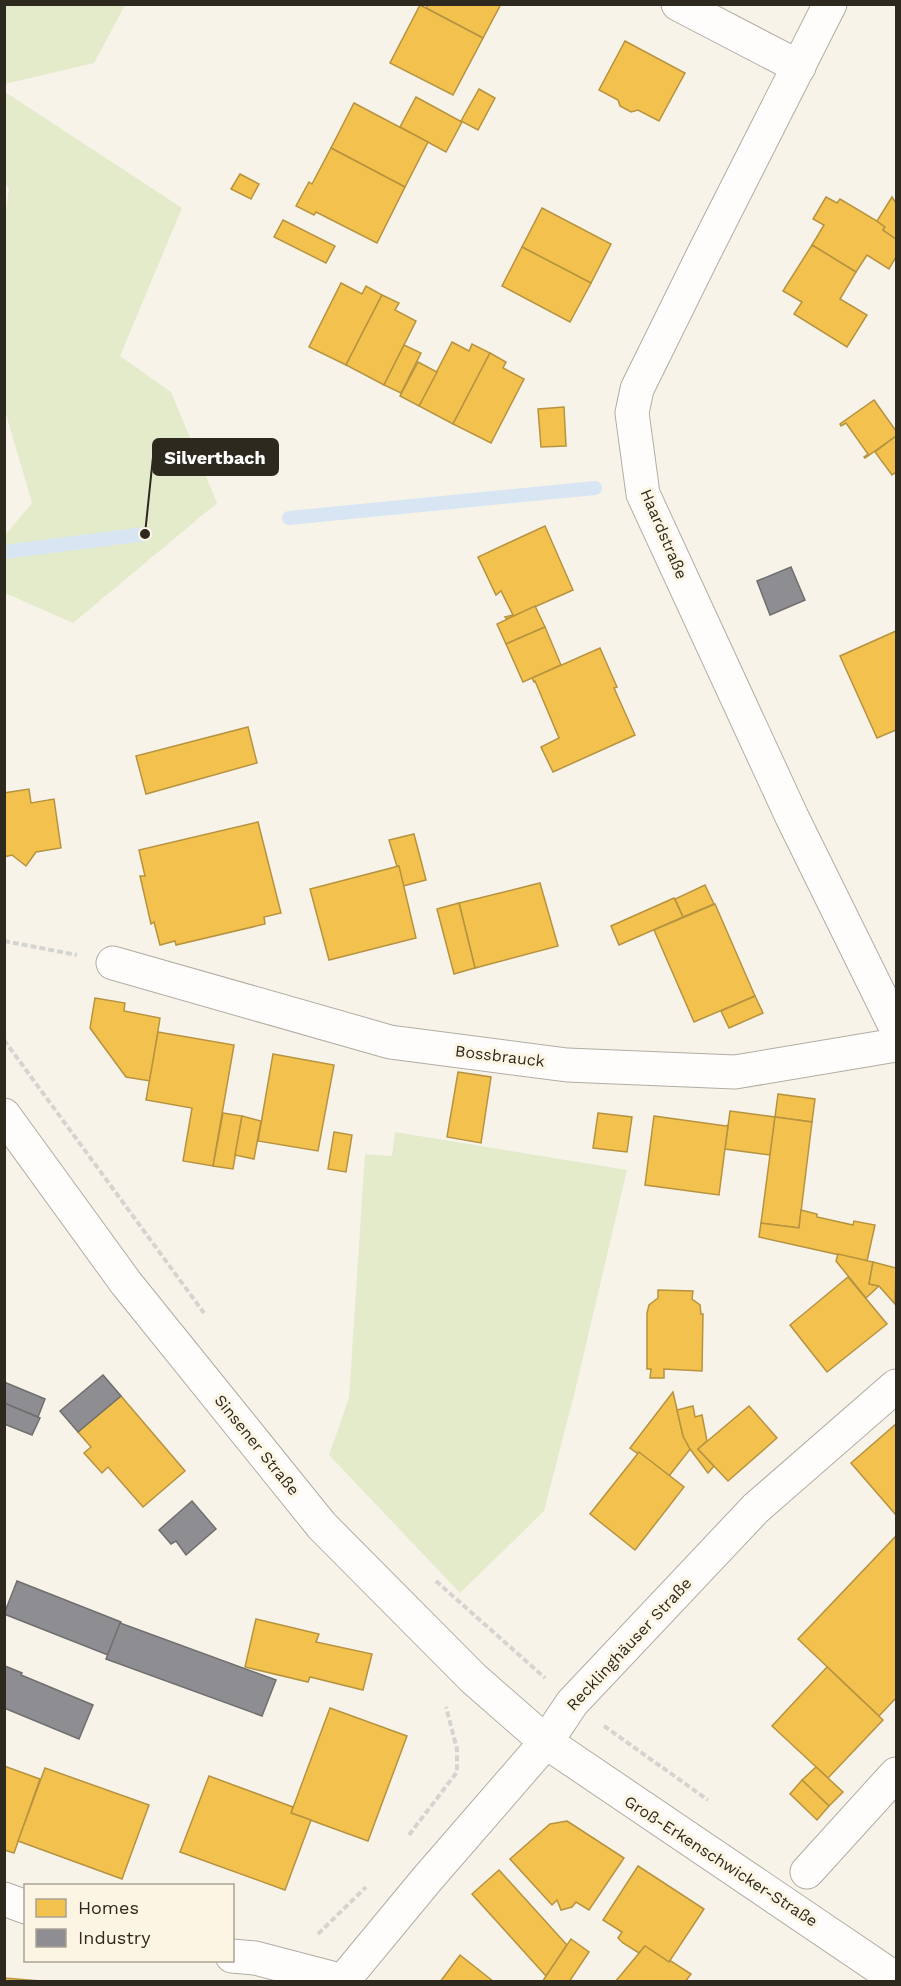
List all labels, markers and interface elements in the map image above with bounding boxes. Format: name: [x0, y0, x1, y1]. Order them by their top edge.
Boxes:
callout: Silvertbach: [153, 439, 278, 475]
text: Silvertbach: [164, 447, 266, 468]
street label: Haardstraße: [637, 486, 691, 582]
street label: Bossbrauck: [454, 1041, 546, 1071]
street label: Sinsener Straße: [211, 1391, 303, 1499]
street label: Recklinghäuser Straße: [562, 1574, 696, 1714]
street label: Groß-Erkenschwicker-Straße: [621, 1791, 821, 1931]
legend: [24, 1884, 234, 1962]
text: Homes: [78, 1897, 139, 1918]
text: Industry: [78, 1927, 151, 1948]

